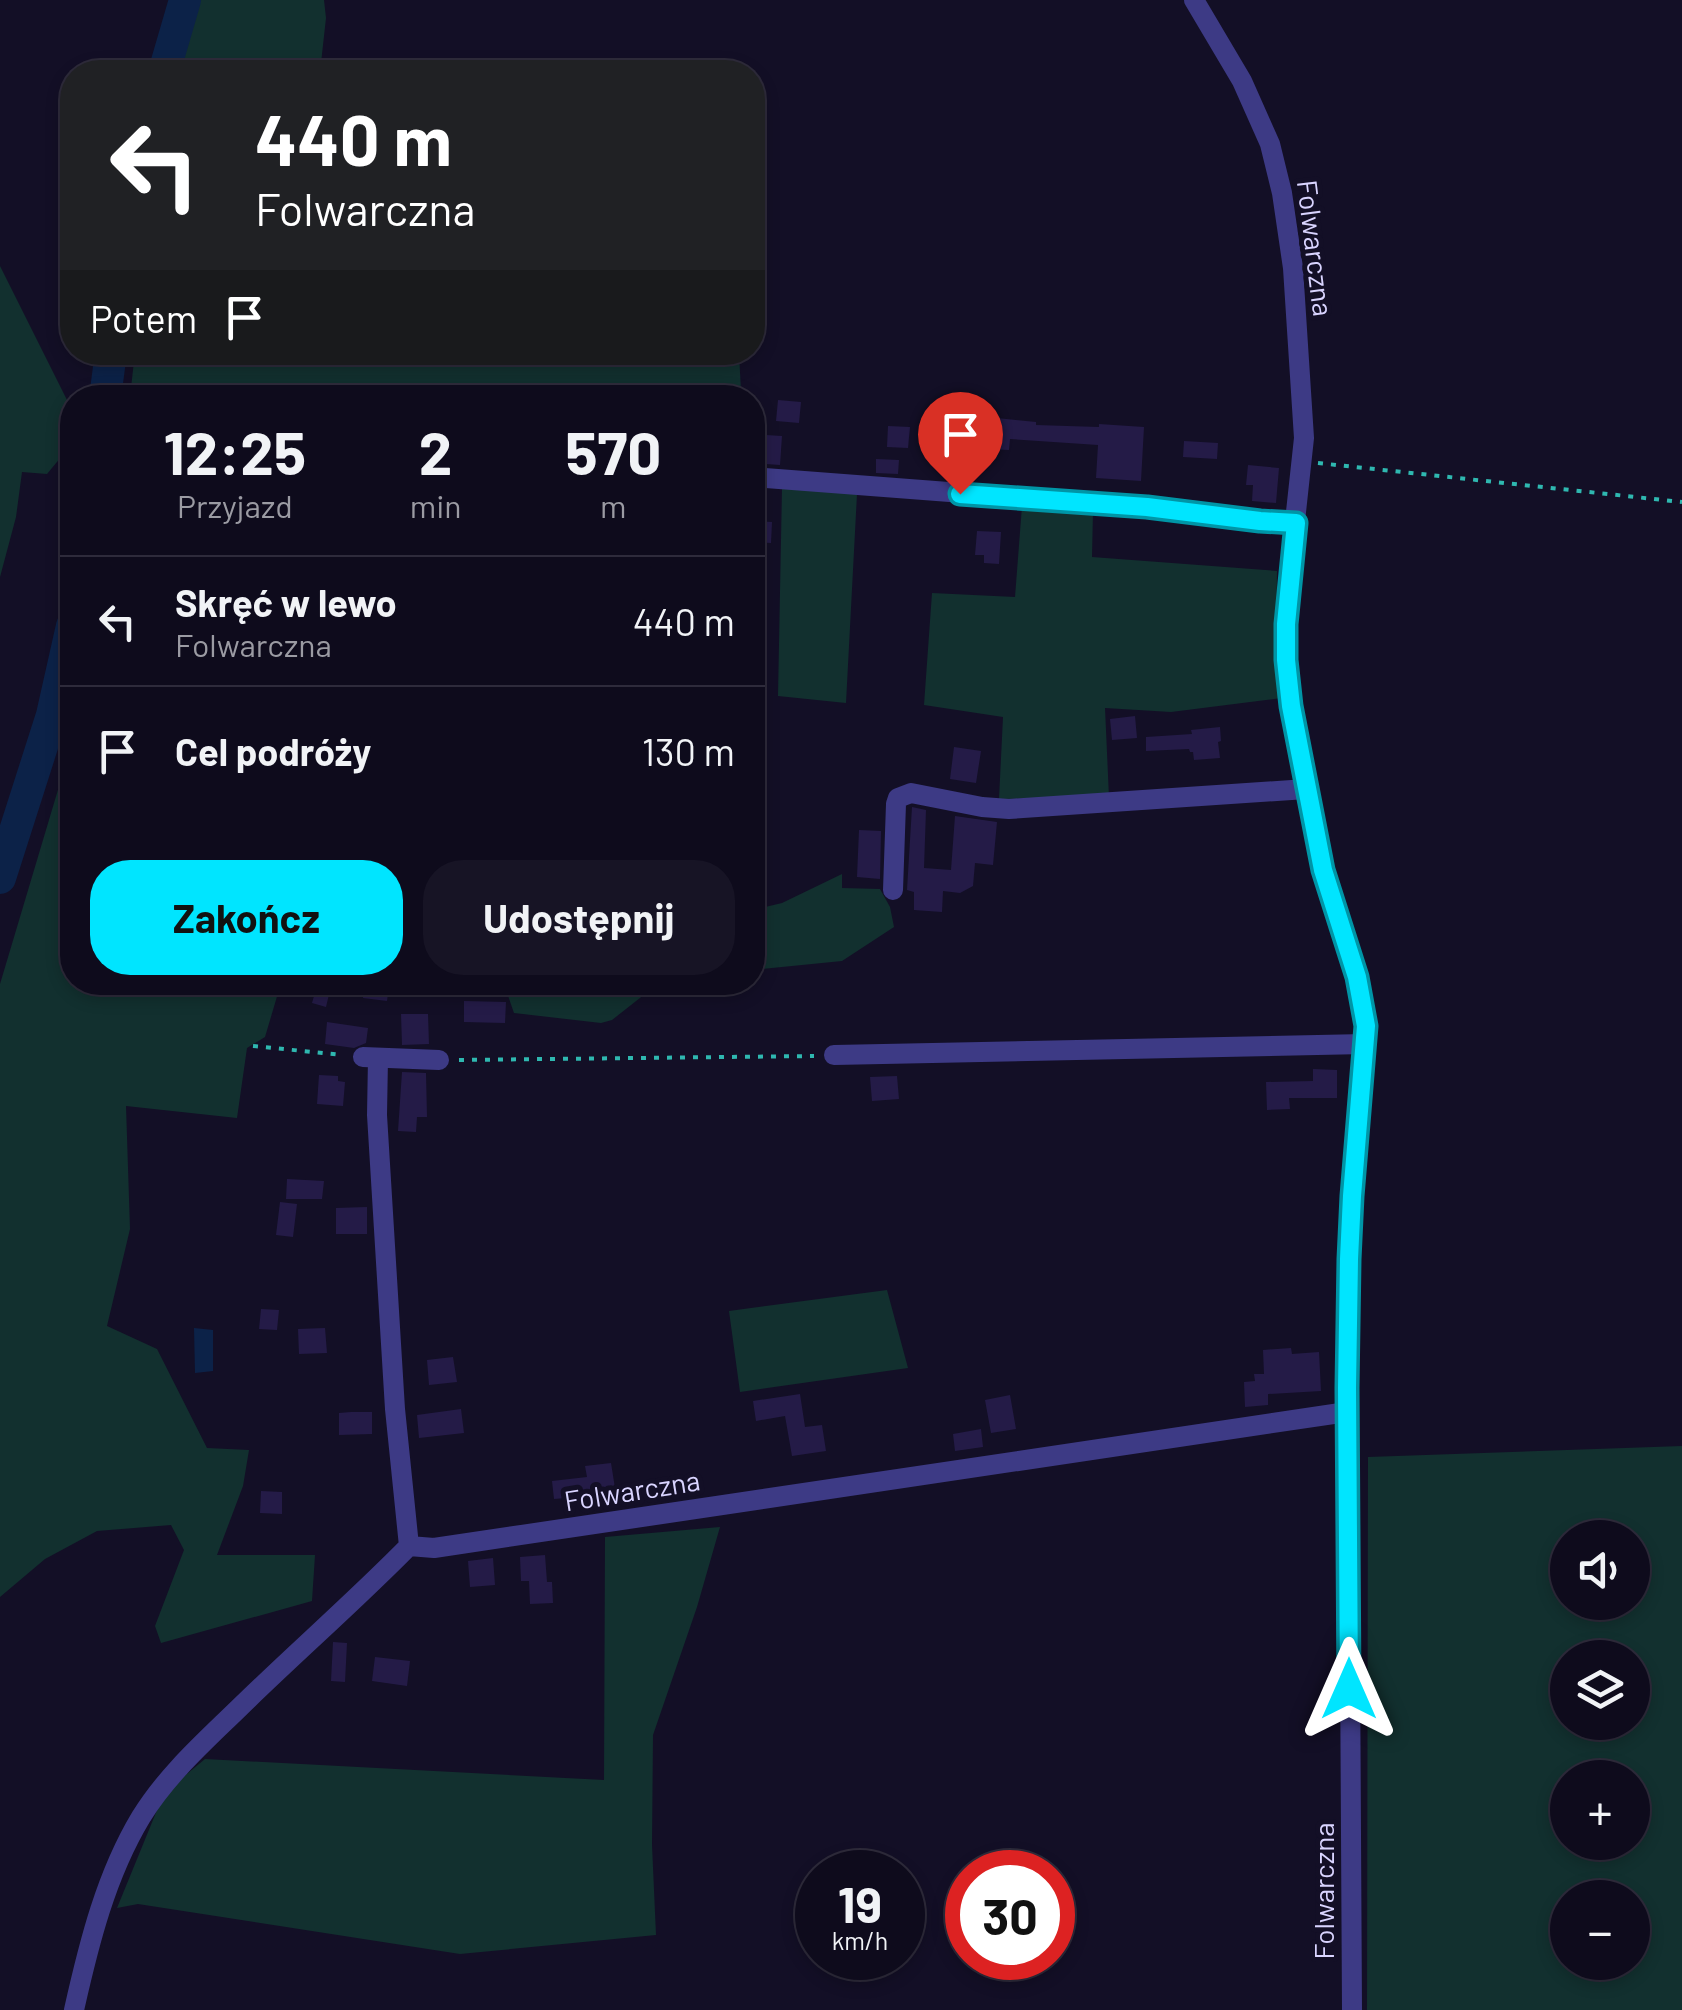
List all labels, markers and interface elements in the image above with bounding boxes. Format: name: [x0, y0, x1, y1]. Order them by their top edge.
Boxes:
text: 440 m: [255, 96, 452, 180]
icon: left: [90, 100, 220, 230]
street label: Folwarczna: [1291, 178, 1341, 318]
text: Folwarczna: [255, 181, 476, 235]
icon: arrive: [217, 290, 272, 345]
text: Potem: [90, 295, 197, 341]
pin: [918, 392, 1003, 495]
icon: arrive: [933, 407, 988, 462]
text: 12:25: [164, 415, 306, 487]
text: 2: [419, 415, 452, 487]
text: 570: [565, 415, 661, 487]
text: Przyjazd: [177, 486, 293, 524]
text: min: [410, 486, 462, 524]
text: m: [600, 486, 627, 524]
text: Skręć w lewo: [175, 579, 397, 625]
icon: left: [90, 594, 145, 649]
text: 440 m: [633, 598, 735, 644]
text: Folwarczna: [175, 625, 332, 663]
icon: arrive: [90, 724, 145, 779]
text: Cel podróży: [175, 728, 371, 774]
text: 130 m: [642, 728, 735, 774]
button: Zakończ: [90, 860, 403, 975]
button: Udostępnij: [423, 860, 735, 975]
street label: Folwarczna: [562, 1462, 702, 1518]
map controls: [1550, 1520, 1650, 1980]
button: sound: [1550, 1520, 1650, 1620]
position arrow: [1297, 1637, 1401, 1741]
button: layers: [1550, 1640, 1650, 1740]
button: +: [1550, 1760, 1650, 1860]
street label: Folwarczna: [1306, 1822, 1340, 1960]
speed limit sign: 30: [945, 1850, 1075, 1980]
text: 19: [838, 1873, 882, 1933]
button: −: [1550, 1880, 1650, 1980]
text: km/h: [832, 1925, 888, 1955]

